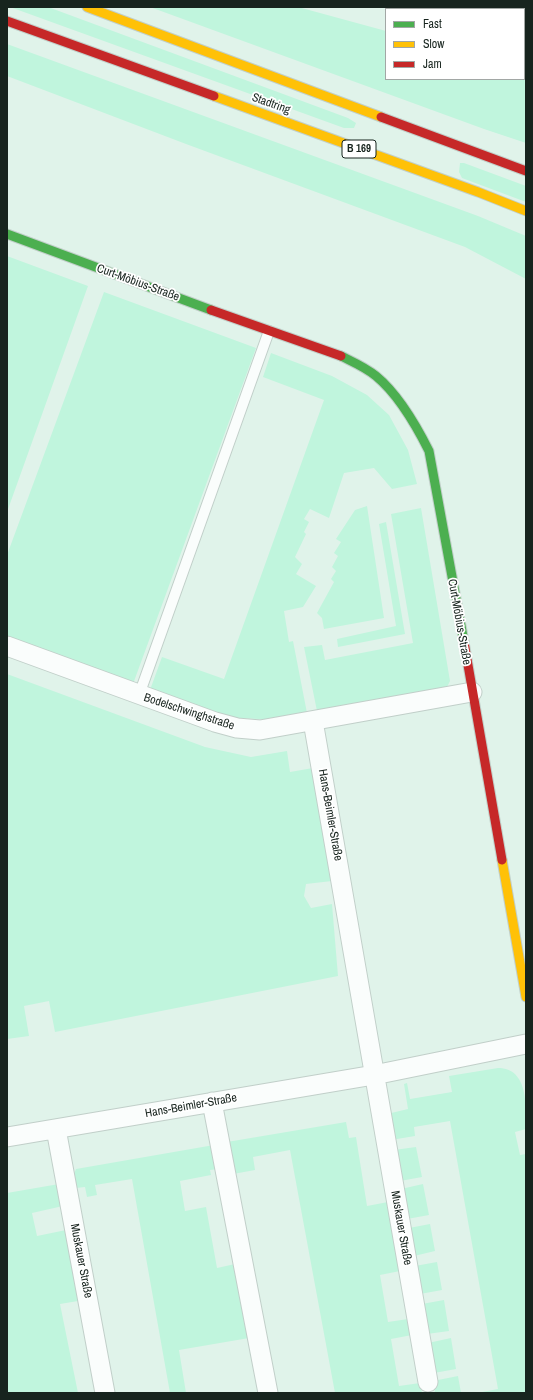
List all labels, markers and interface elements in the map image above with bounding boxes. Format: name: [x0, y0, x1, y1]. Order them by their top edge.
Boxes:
legend: [385, 8, 525, 80]
text: Fast: [423, 16, 442, 32]
text: Slow: [423, 36, 444, 52]
text: Jam: [423, 56, 442, 72]
street label: Stadtring: [250, 90, 292, 118]
road number: B 169: [342, 140, 376, 158]
street label: Curt-Möbius-Straße: [95, 261, 181, 305]
street label: Curt-Möbius-Straße: [444, 578, 474, 666]
street label: Bodelschwinghstraße: [142, 691, 236, 733]
street label: Hans-Beimler-Straße: [315, 768, 345, 862]
street label: Hans-Beimler-Straße: [144, 1091, 238, 1121]
street label: Muskauer Straße: [387, 1190, 415, 1266]
street label: Muskauer Straße: [67, 1223, 95, 1299]

